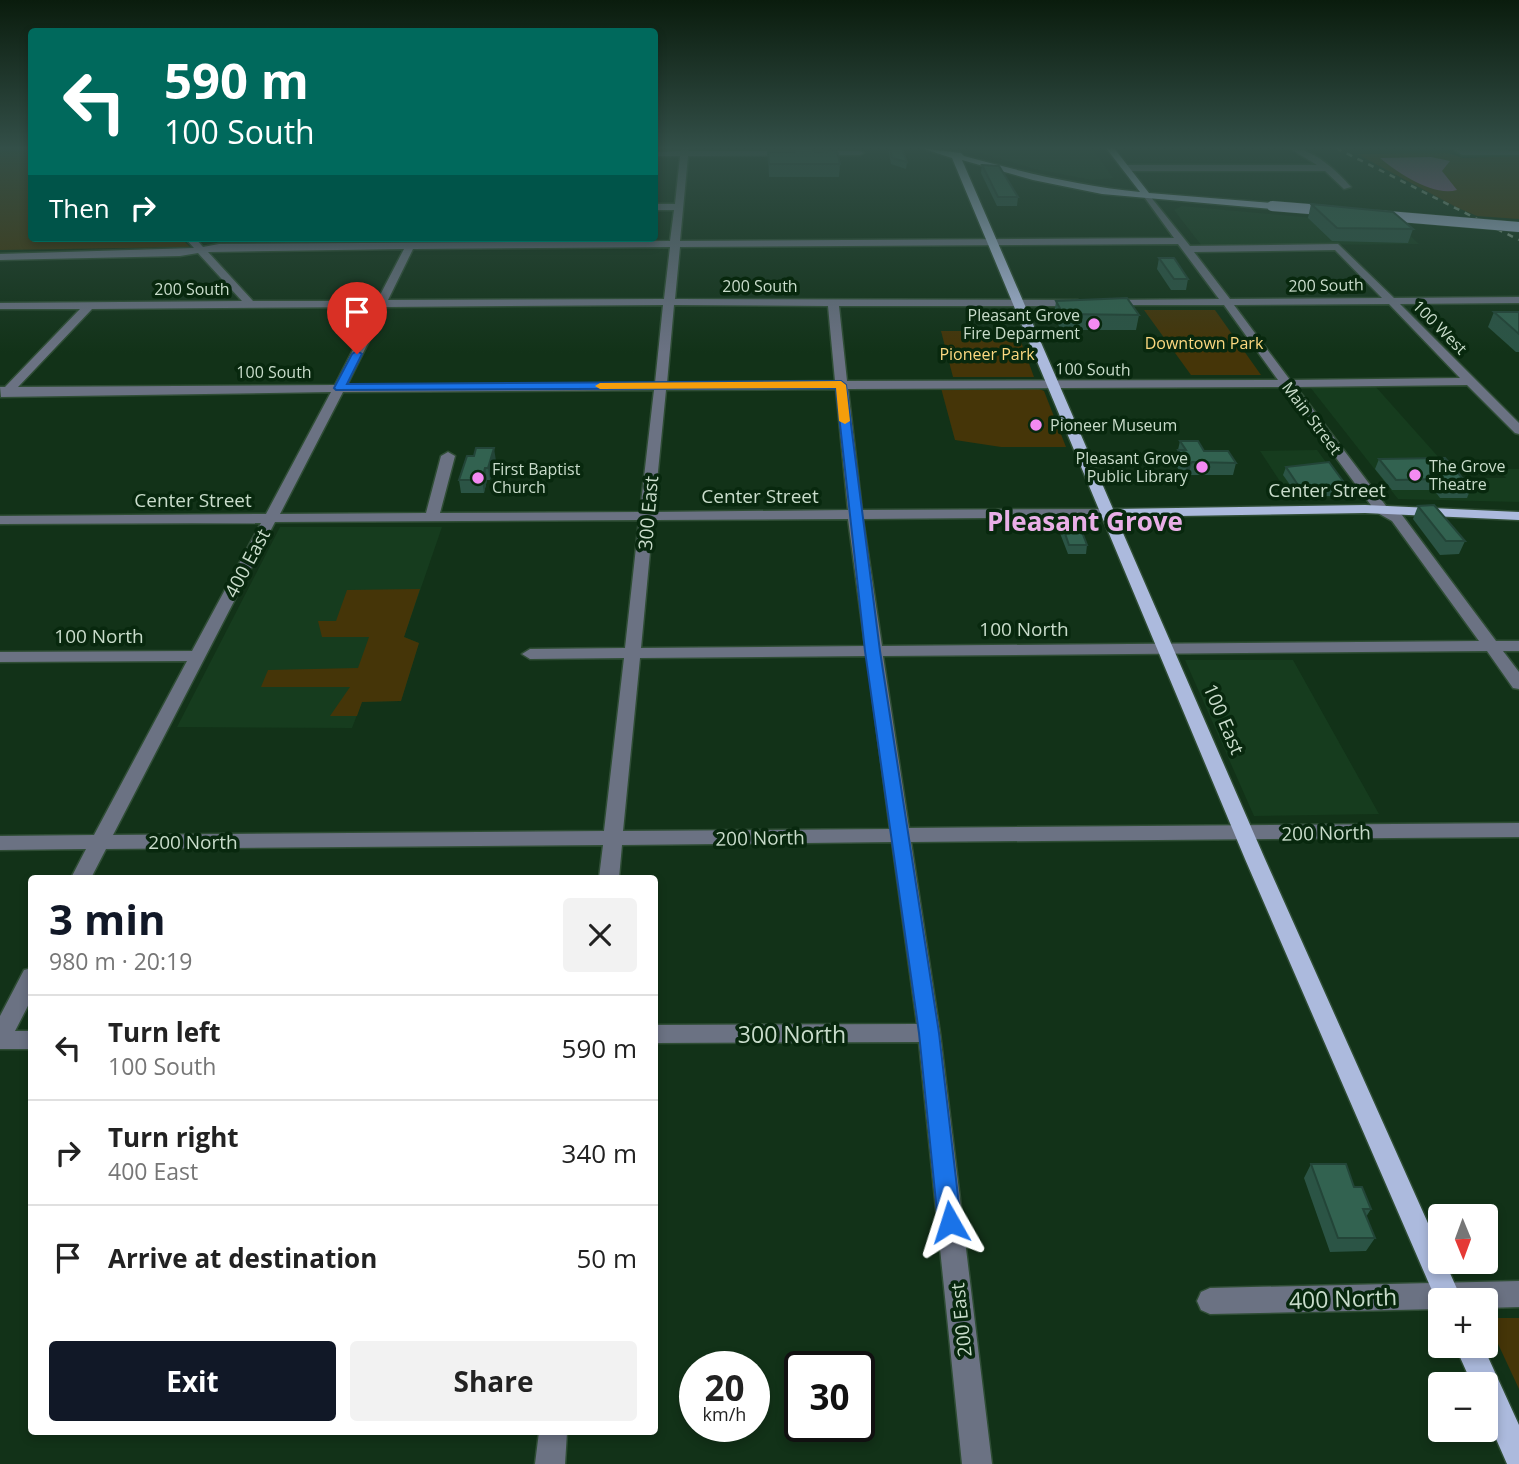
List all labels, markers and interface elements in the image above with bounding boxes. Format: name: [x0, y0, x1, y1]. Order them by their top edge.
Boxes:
text: 590 m: [164, 47, 309, 113]
icon: left: [49, 56, 140, 147]
text: 100 South: [164, 110, 315, 153]
icon: right: [124, 189, 162, 227]
text: Then: [49, 190, 110, 226]
street label: 200 South: [1288, 273, 1364, 297]
street label: 200 South: [722, 275, 798, 297]
street label: 200 South: [154, 278, 230, 300]
pin: [327, 282, 387, 354]
icon: arrive: [338, 293, 376, 331]
street label: 100 West: [1408, 295, 1472, 359]
place label: Pleasant Grove Fire Deparment: [963, 304, 1080, 344]
marker: Pleasant Grove Fire Deparment: [1086, 316, 1102, 332]
park label: Downtown Park: [1145, 332, 1264, 354]
park label: Pioneer Park: [939, 343, 1035, 365]
street label: 100 South: [1055, 357, 1131, 381]
street label: 100 South: [236, 361, 312, 383]
street label: Main Street: [1277, 377, 1347, 459]
place label: Pioneer Museum: [1050, 414, 1177, 436]
marker: Pioneer Museum: [1028, 417, 1044, 433]
place label: Pleasant Grove Public Library: [1076, 447, 1189, 487]
place label: The Grove Theatre: [1429, 455, 1506, 495]
place label: First Baptist Church: [492, 458, 581, 498]
marker: Pleasant Grove Public Library: [1194, 459, 1210, 475]
marker: The Grove Theatre: [1407, 467, 1423, 483]
marker: First Baptist Church: [470, 470, 486, 486]
street label: 300 East: [632, 475, 664, 551]
street label: Center Street: [1268, 477, 1386, 503]
street label: Center Street: [701, 483, 819, 509]
street label: Center Street: [134, 487, 252, 513]
district label: Pleasant Grove: [987, 503, 1183, 539]
street label: 400 East: [218, 524, 276, 602]
street label: 100 North: [979, 616, 1069, 642]
street label: 100 North: [54, 623, 144, 649]
street label: 100 East: [1197, 680, 1251, 759]
street label: 200 North: [1281, 819, 1371, 847]
street label: 200 North: [715, 824, 805, 852]
street label: 200 North: [148, 829, 238, 855]
text: 3 min: [49, 890, 166, 947]
button: close: [563, 898, 637, 972]
text: 980 m · 20:19: [49, 945, 192, 977]
text: Turn left: [108, 1014, 220, 1050]
street label: 300 North: [738, 1018, 846, 1050]
icon: left: [49, 1029, 87, 1067]
text: 590 m: [562, 1030, 637, 1066]
text: 100 South: [108, 1050, 216, 1082]
text: Turn right: [108, 1119, 239, 1155]
icon: right: [49, 1134, 87, 1172]
text: 340 m: [562, 1135, 637, 1171]
text: 400 East: [108, 1155, 198, 1187]
position arrow: [913, 1185, 987, 1259]
north arrow: [1428, 1204, 1498, 1274]
map controls: [1428, 1204, 1498, 1442]
icon: arrive: [49, 1239, 87, 1277]
text: Arrive at destination: [108, 1240, 377, 1276]
text: 50 m: [576, 1240, 637, 1276]
street label: 400 North: [1288, 1280, 1398, 1316]
street label: 200 East: [944, 1281, 978, 1358]
button: +: [1428, 1288, 1498, 1358]
button: Exit: [49, 1341, 336, 1421]
button: Share: [350, 1341, 637, 1421]
speed limit sign: 30: [784, 1351, 875, 1442]
text: 20: [704, 1364, 745, 1411]
button: −: [1428, 1372, 1498, 1442]
text: km/h: [703, 1402, 746, 1426]

